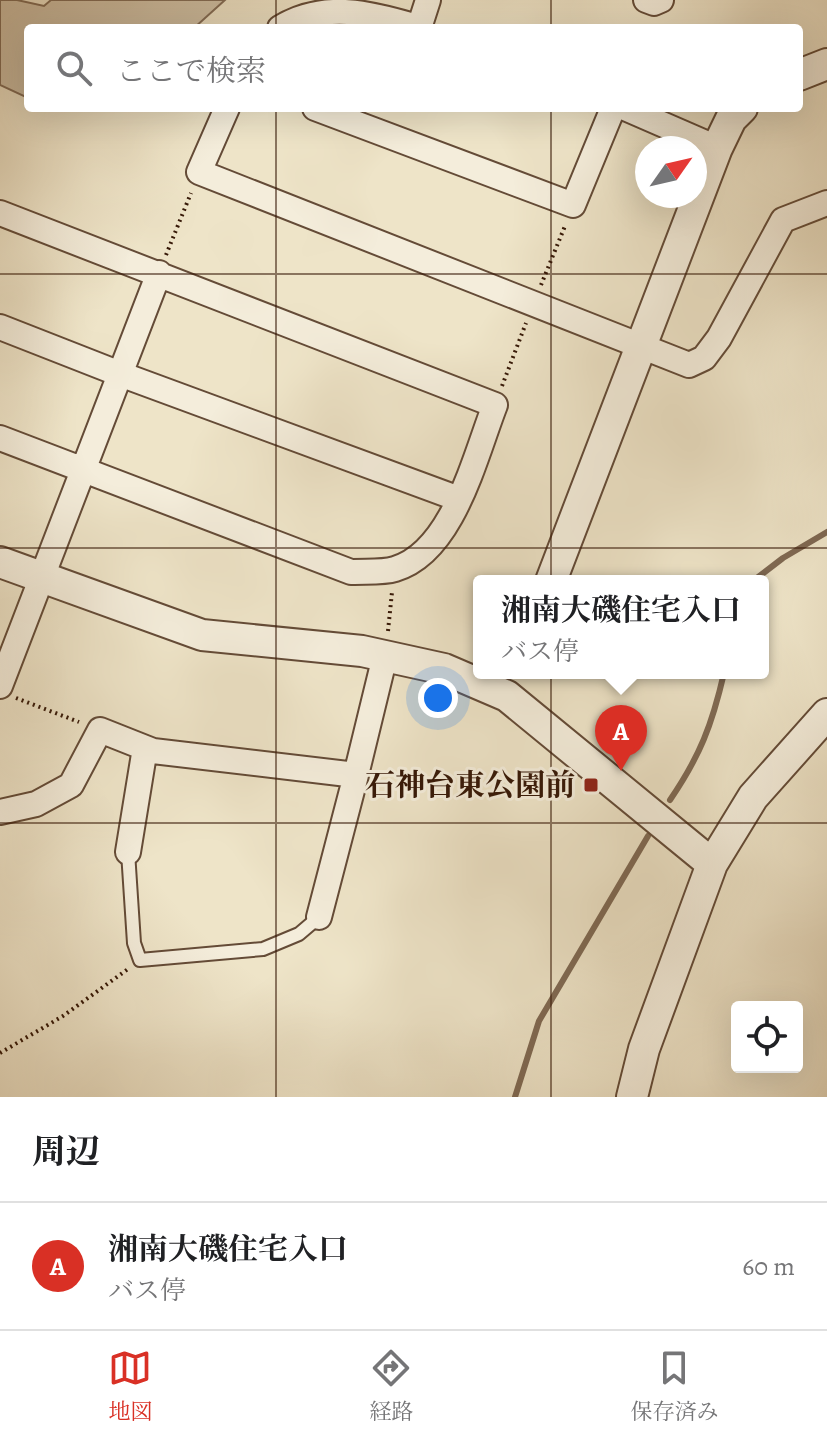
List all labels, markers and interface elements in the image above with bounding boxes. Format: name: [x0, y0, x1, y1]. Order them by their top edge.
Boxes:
search box: [24, 24, 803, 112]
icon: search: [52, 46, 96, 90]
text: ここで検索: [116, 51, 266, 91]
north arrow: [635, 136, 707, 208]
popup: [473, 575, 769, 679]
text: 湘南大磯住宅入口: [501, 590, 741, 630]
text: バス停: [501, 634, 579, 669]
your location: [418, 678, 458, 718]
pin: A: [595, 705, 647, 771]
place label: 石神台東公園前: [365, 765, 575, 805]
marker: 石神台東公園前: [582, 776, 600, 794]
map controls: [731, 1001, 803, 1073]
button: locate: [731, 1001, 803, 1073]
text: 周辺: [32, 1128, 100, 1175]
text: 湘南大磯住宅入口: [108, 1229, 348, 1269]
text: A: [50, 1249, 66, 1284]
text: 60 m: [742, 1249, 795, 1284]
text: バス停: [108, 1273, 186, 1308]
tab: 地図: [108, 1346, 153, 1427]
tab: 経路: [369, 1346, 414, 1427]
tab: 保存済み: [630, 1346, 719, 1427]

